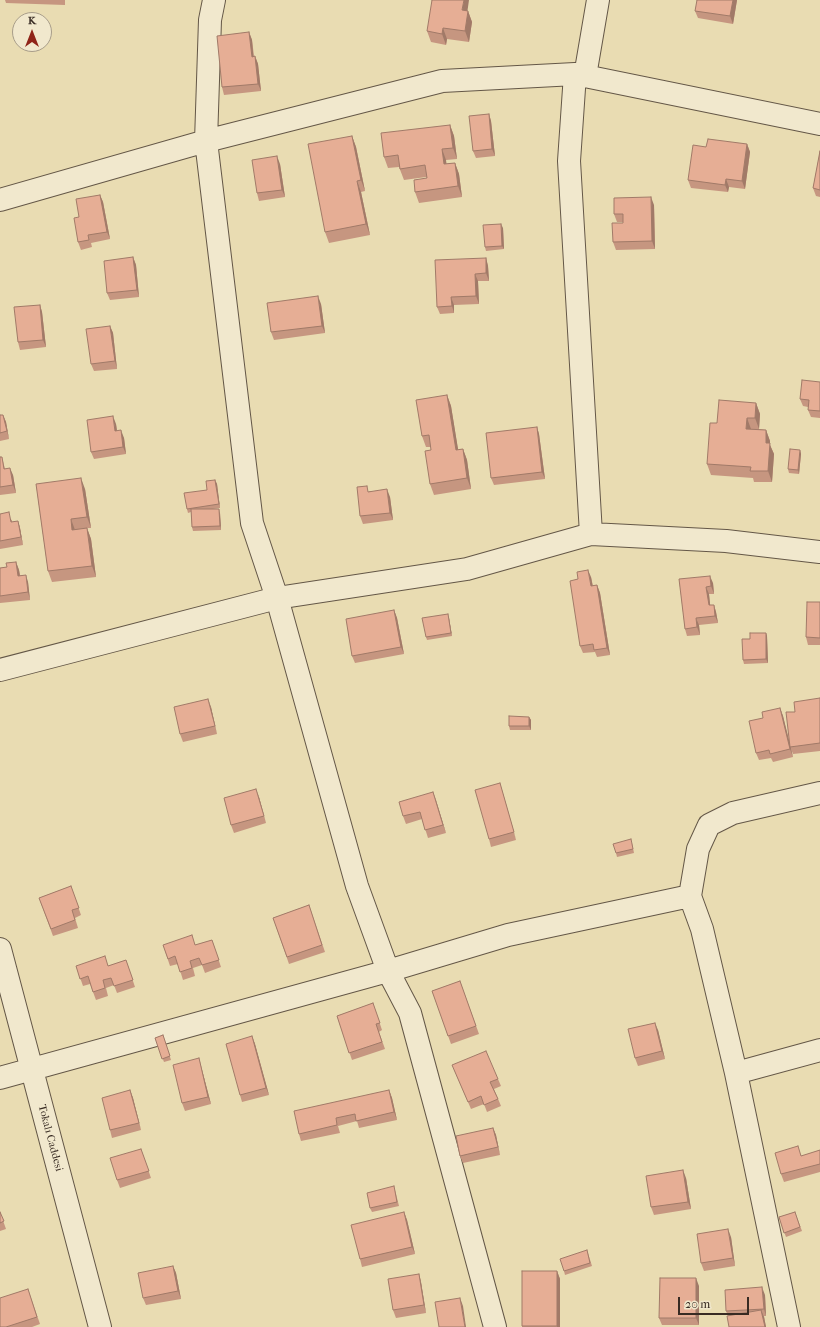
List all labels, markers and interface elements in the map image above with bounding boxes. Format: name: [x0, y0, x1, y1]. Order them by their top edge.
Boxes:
north arrow: [12, 12, 52, 52]
text: K: [28, 14, 36, 27]
street label: Tokalı Caddesi: [35, 1103, 65, 1173]
scale bar: [680, 1289, 751, 1315]
text: 20 m: [685, 1297, 710, 1311]

